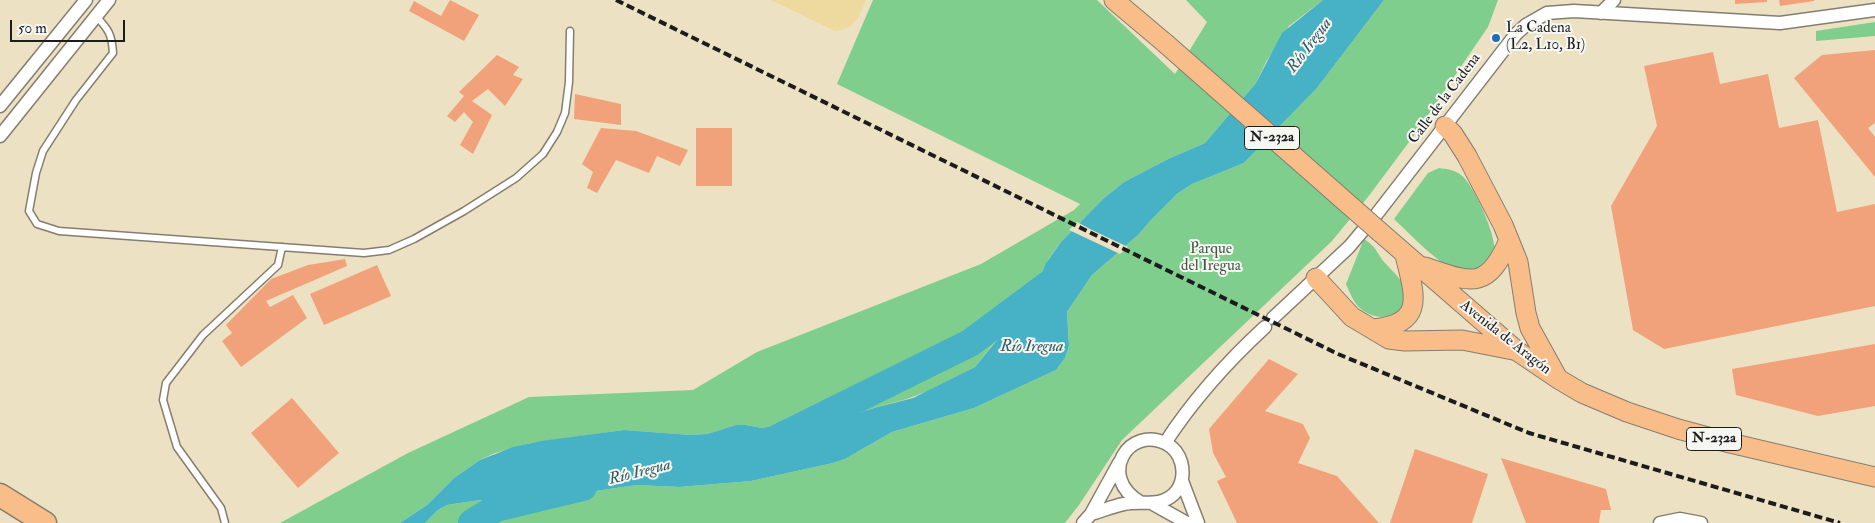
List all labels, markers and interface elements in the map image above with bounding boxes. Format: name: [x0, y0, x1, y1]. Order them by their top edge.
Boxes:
scale bar: [12, 10, 128, 42]
water label: Río Iregua: [1283, 15, 1337, 77]
text: 50 m: [18, 19, 47, 38]
place label: La Cadena (L2, L10, B1): [1506, 20, 1585, 55]
marker: La Cadena (L2, L10, B1): [1490, 32, 1502, 44]
street label: Calle de la Cadena: [1405, 50, 1485, 148]
road number: N-232a: [1244, 126, 1300, 150]
park label: Parque del Iregua: [1181, 241, 1241, 276]
street label: Avenida de Aragón: [1456, 297, 1554, 379]
water label: Río Iregua: [1000, 338, 1064, 358]
road number: N-232a: [1686, 428, 1742, 450]
water label: Río Iregua: [607, 456, 673, 490]

